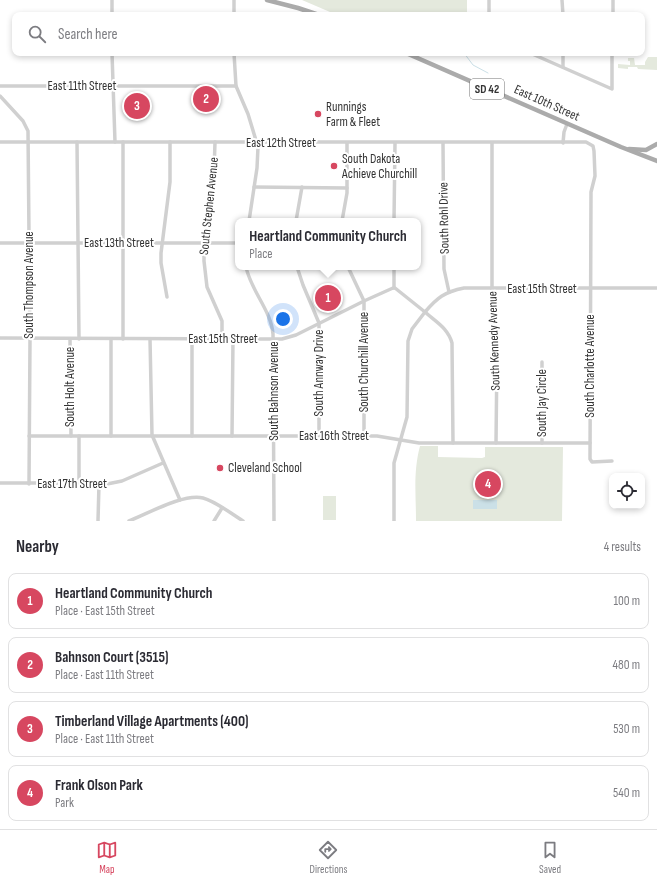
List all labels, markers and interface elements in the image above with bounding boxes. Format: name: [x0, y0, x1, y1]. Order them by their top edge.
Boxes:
search box: [12, 12, 645, 56]
icon: search: [26, 23, 48, 45]
text: Search here: [58, 25, 118, 44]
street label: East 11th Street: [48, 78, 116, 94]
road number: SD 42: [470, 79, 504, 99]
street label: East 10th Street: [512, 81, 582, 125]
pin: 2: [193, 84, 219, 114]
pin: 3: [124, 91, 150, 121]
place label: Runnings Farm & Fleet: [326, 99, 380, 130]
marker: Runnings Farm & Fleet: [313, 109, 323, 119]
street label: East 12th Street: [246, 135, 316, 151]
place label: South Dakota Achieve Churchill: [341, 151, 417, 182]
street label: South Stephen Avenue: [196, 156, 222, 256]
marker: South Dakota Achieve Churchill: [329, 161, 339, 171]
street label: South Rohl Drive: [435, 182, 453, 254]
popup: [235, 218, 421, 270]
text: Heartland Community Church: [249, 227, 407, 246]
street label: South Thompson Avenue: [21, 231, 37, 339]
street label: East 13th Street: [84, 235, 154, 251]
text: Place: [249, 246, 273, 262]
street label: East 15th Street: [507, 281, 577, 297]
pin: 1: [315, 283, 341, 313]
street label: South Kennedy Avenue: [484, 291, 504, 391]
your location: [273, 309, 293, 329]
street label: South Churchill Avenue: [356, 312, 372, 412]
street label: South Charlotte Avenue: [582, 314, 598, 418]
street label: South Annway Drive: [311, 330, 327, 416]
street label: East 15th Street: [188, 331, 258, 347]
street label: South Bahnson Avenue: [266, 341, 282, 441]
street label: South Holt Avenue: [62, 347, 78, 427]
street label: South Jay Circle: [534, 369, 550, 437]
street label: East 16th Street: [299, 428, 369, 444]
place label: Cleveland School: [228, 460, 302, 476]
marker: Cleveland School: [215, 463, 225, 473]
pin: 4: [475, 469, 501, 499]
map controls: [609, 473, 645, 509]
button: locate: [609, 473, 645, 509]
street label: East 17th Street: [37, 476, 107, 492]
text: Nearby: [16, 537, 59, 557]
text: 4 results: [604, 539, 641, 555]
text: Heartland Community Church: [55, 584, 212, 603]
text: 1: [27, 593, 33, 609]
text: 100 m: [613, 593, 640, 609]
text: Place · East 15th Street: [55, 603, 155, 619]
text: Bahnson Court (3515): [55, 648, 169, 667]
text: 2: [27, 657, 33, 673]
text: 480 m: [613, 657, 640, 673]
text: Place · East 11th Street: [55, 667, 154, 683]
text: Timberland Village Apartments (400): [55, 712, 249, 731]
text: 3: [27, 721, 33, 737]
text: 530 m: [613, 721, 640, 737]
text: Place · East 11th Street: [55, 731, 154, 747]
text: Frank Olson Park: [55, 776, 143, 795]
text: 4: [27, 785, 33, 801]
text: 540 m: [613, 785, 640, 801]
text: Park: [55, 795, 74, 811]
tab: Map: [96, 839, 118, 876]
tab: Directions: [310, 839, 347, 876]
tab: Saved: [539, 839, 561, 876]

